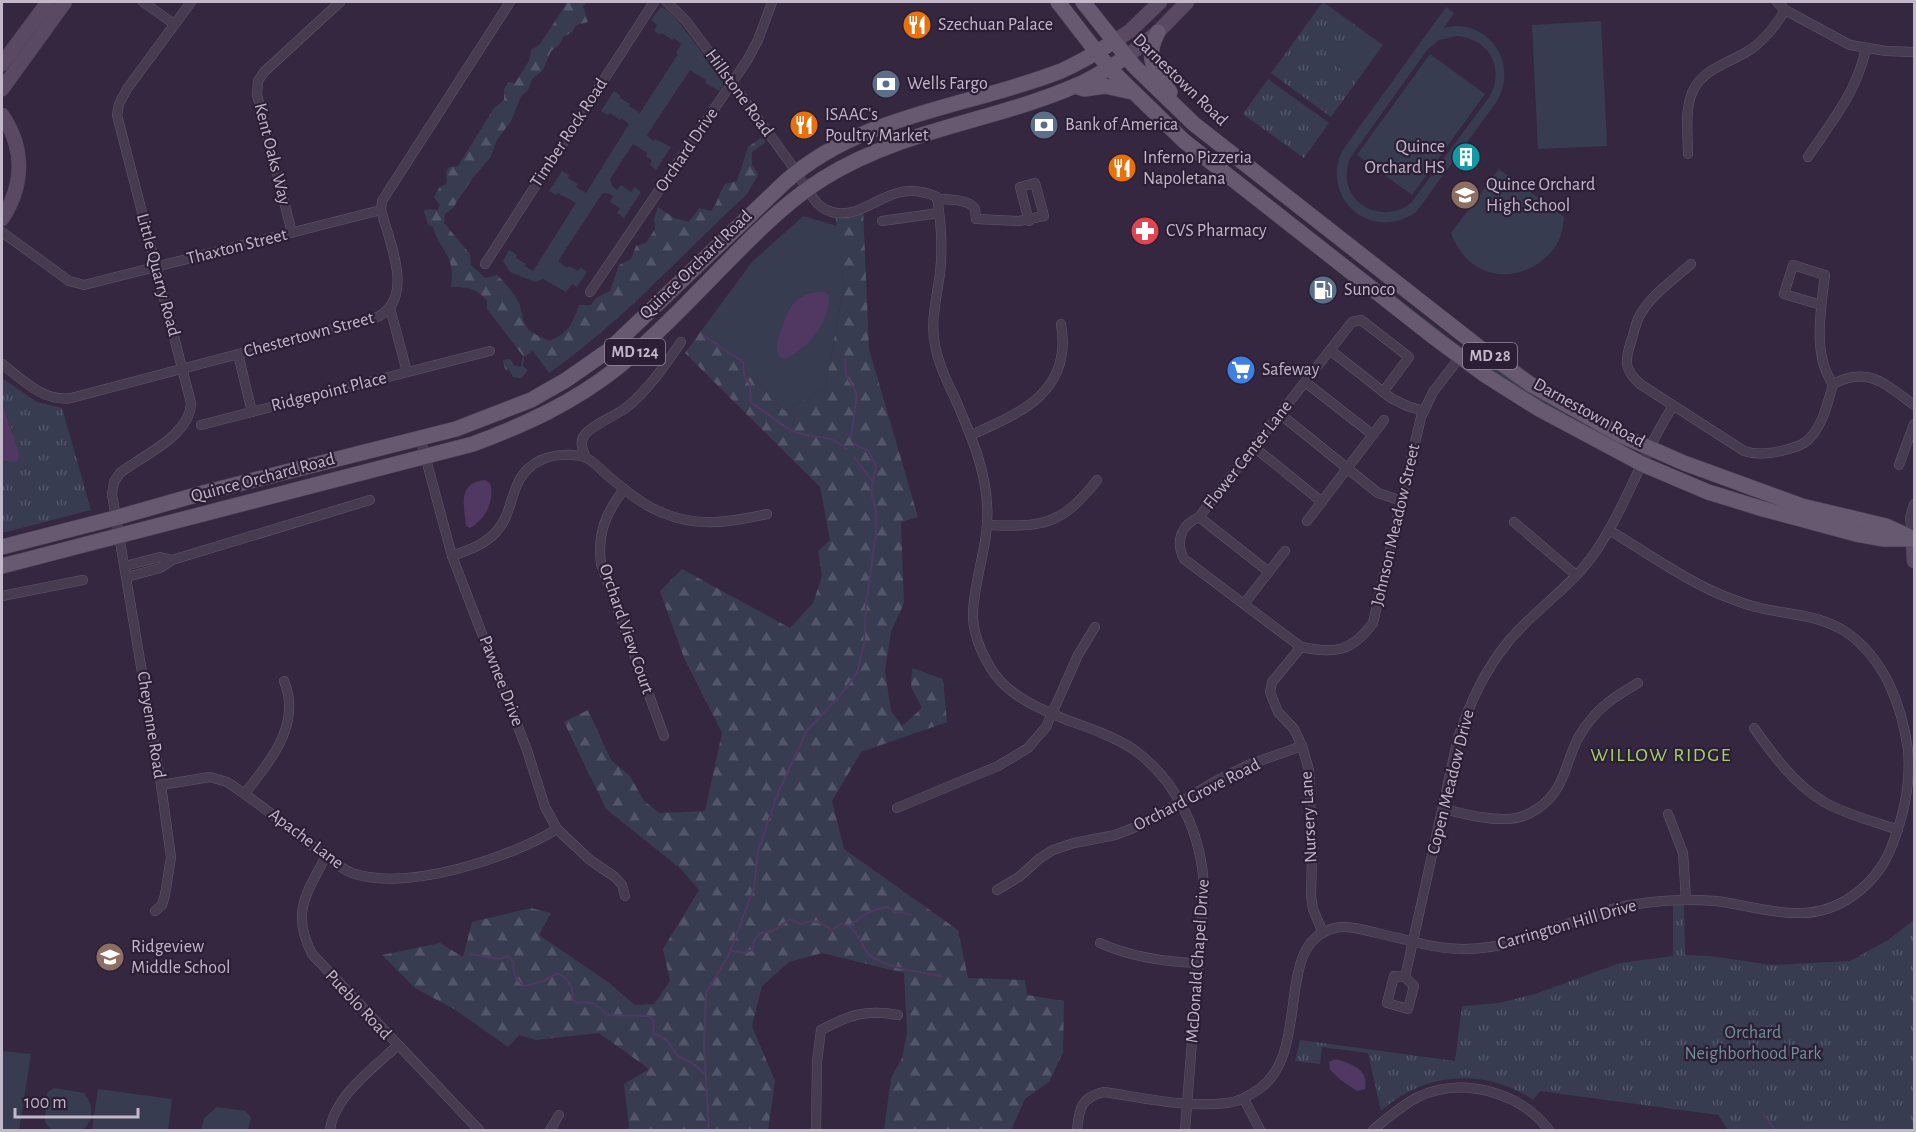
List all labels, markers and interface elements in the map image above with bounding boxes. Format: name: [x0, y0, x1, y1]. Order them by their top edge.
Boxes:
restaurant icon: Szechuan Palace: [901, 9, 933, 41]
place label: Szechuan Palace: [938, 16, 1053, 34]
street label: Darnestown Road: [1129, 30, 1231, 130]
street label: Hillstone Road: [702, 46, 776, 140]
bank icon: Wells Fargo: [870, 68, 902, 100]
street label: Timber Rock Road: [527, 75, 611, 191]
place label: Wells Fargo: [907, 75, 988, 93]
street label: Kent Oaks Way: [251, 101, 293, 207]
street label: Orchard Drive: [652, 105, 722, 195]
place label: ISAAC's Poultry Market: [825, 106, 929, 145]
restaurant icon: ISAAC's Poultry Market: [788, 109, 820, 141]
bank icon: Bank of America: [1028, 109, 1060, 141]
place label: Bank of America: [1065, 116, 1178, 134]
place label: Quince Orchard HS: [1364, 138, 1445, 177]
building icon: Quince Orchard HS: [1450, 141, 1482, 173]
place label: Inferno Pizzeria Napoletana: [1143, 149, 1252, 188]
restaurant icon: Inferno Pizzeria Napoletana: [1106, 152, 1138, 184]
place label: Quince Orchard High School: [1486, 176, 1595, 215]
school or university icon: Quince Orchard High School: [1449, 179, 1481, 211]
street label: Quince Orchard Road: [636, 207, 756, 323]
street label: Little Quarry Road: [133, 212, 183, 338]
pharmacy icon: CVS Pharmacy: [1129, 215, 1161, 247]
place label: CVS Pharmacy: [1166, 222, 1267, 240]
street label: Thaxton Street: [185, 226, 289, 268]
fuel station icon: Sunoco: [1307, 274, 1339, 306]
place label: Sunoco: [1344, 281, 1396, 299]
street label: Chestertown Street: [242, 309, 376, 361]
road number: MD 124: [605, 339, 665, 365]
road number: MD 28: [1463, 343, 1517, 369]
supermarket icon: Safeway: [1225, 354, 1257, 386]
place label: Safeway: [1262, 361, 1320, 379]
street label: Ridgepoint Place: [269, 369, 389, 415]
street label: Darnestown Road: [1530, 375, 1648, 451]
street label: Flower Center Lane: [1200, 397, 1296, 513]
street label: Johnson Meadow Street: [1369, 442, 1423, 608]
street label: Quince Orchard Road: [189, 450, 337, 506]
street label: Orchard View Court: [595, 562, 657, 696]
street label: Pawnee Drive: [476, 633, 526, 729]
street label: Cheyenne Road: [134, 670, 168, 780]
street label: Copen Meadow Drive: [1424, 708, 1478, 856]
district label: WILLOW RIDGE: [1590, 745, 1732, 765]
street label: Orchard Grove Road: [1131, 755, 1263, 835]
street label: Nursery Lane: [1298, 771, 1320, 863]
street label: Apache Lane: [265, 805, 347, 873]
street label: McDonald Chapel Drive: [1183, 878, 1213, 1044]
street label: Carrington Hill Drive: [1495, 897, 1639, 953]
place label: Ridgeview Middle School: [131, 938, 230, 977]
school or university icon: Ridgeview Middle School: [94, 941, 126, 973]
street label: Pueblo Road: [321, 967, 395, 1043]
park label: Orchard Neighborhood Park: [1685, 1024, 1822, 1063]
scale bar: [15, 1081, 138, 1119]
text: 100 m: [24, 1094, 67, 1112]

